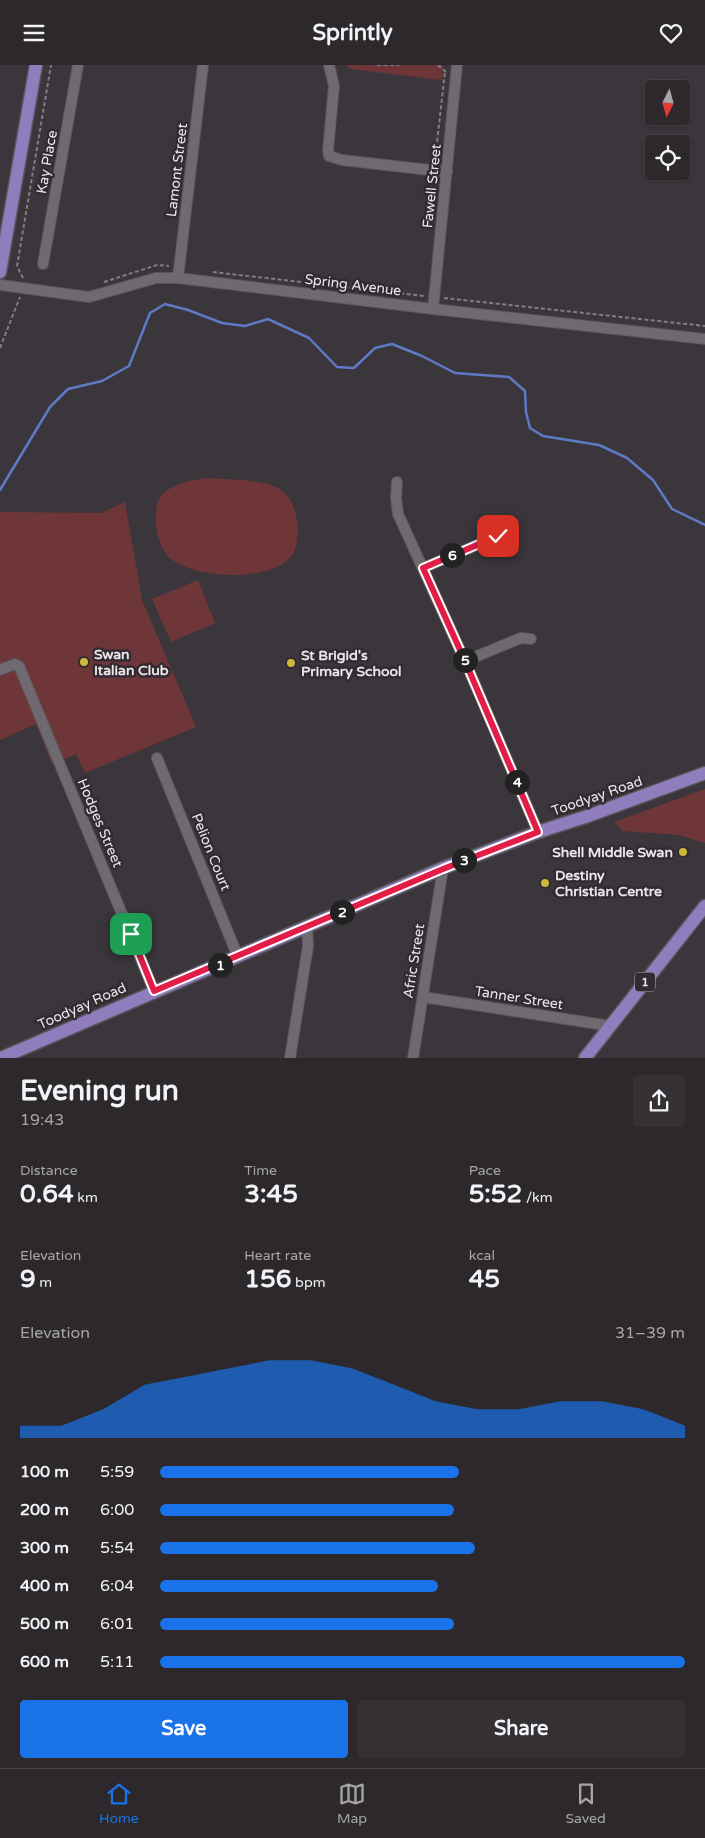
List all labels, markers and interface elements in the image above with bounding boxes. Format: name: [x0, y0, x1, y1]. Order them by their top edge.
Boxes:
icon: menu: [20, 19, 48, 47]
icon: heart: [657, 19, 685, 47]
text: Sprintly: [313, 20, 393, 46]
north arrow: [645, 80, 690, 125]
map controls: [645, 80, 690, 180]
street label: Lamont Street: [163, 121, 191, 218]
street label: Kay Place: [33, 129, 61, 195]
button: locate: [645, 135, 690, 180]
street label: Fawell Street: [419, 142, 445, 229]
street label: Spring Avenue: [304, 271, 402, 299]
pin: [477, 515, 519, 557]
icon: check: [484, 522, 512, 550]
pin: 6: [440, 543, 464, 567]
text: 6: [448, 547, 457, 564]
place label: Swan Italian Club: [94, 646, 169, 679]
place label: St Brigid's Primary School: [301, 647, 402, 680]
pin: 5: [452, 647, 478, 673]
text: 5: [461, 652, 470, 669]
marker: Swan Italian Club: [78, 656, 90, 668]
marker: St Brigid's Primary School: [285, 657, 297, 669]
pin: 4: [504, 769, 530, 795]
street label: Toodyay Road: [549, 772, 645, 820]
text: 4: [513, 774, 522, 791]
street label: Hodges Street: [74, 776, 127, 871]
street label: Pelion Court: [188, 811, 234, 894]
place label: Shell Middle Swan: [552, 844, 673, 861]
marker: Shell Middle Swan: [677, 846, 689, 858]
pin: 3: [452, 847, 476, 873]
text: 3: [460, 852, 469, 869]
place label: Destiny Christian Centre: [555, 867, 662, 900]
marker: Destiny Christian Centre: [539, 877, 551, 889]
pin: 2: [330, 899, 354, 925]
text: 2: [338, 904, 347, 921]
pin: [110, 913, 152, 955]
icon: arrive: [117, 920, 145, 948]
street label: Afric Street: [400, 922, 428, 1000]
pin: 1: [208, 953, 232, 977]
text: 1: [216, 957, 225, 974]
road number: 1: [635, 973, 655, 991]
street label: Toodyay Road: [35, 979, 129, 1033]
street label: Tanner Street: [474, 983, 565, 1013]
text: Evening run: [20, 1074, 179, 1108]
button: share: [633, 1075, 685, 1127]
text: 19:43: [20, 1110, 64, 1130]
text: Distance: [20, 1162, 78, 1179]
text: Time: [244, 1162, 277, 1179]
text: Pace: [469, 1162, 501, 1179]
text: 0.64: [20, 1179, 74, 1209]
text: 3:45: [244, 1179, 298, 1209]
text: 5:52: [469, 1179, 522, 1209]
text: km: [74, 1189, 98, 1206]
text: /km: [522, 1189, 553, 1206]
text: Elevation: [20, 1247, 81, 1264]
text: Heart rate: [244, 1247, 311, 1264]
text: kcal: [469, 1247, 495, 1264]
text: 9: [20, 1264, 36, 1294]
text: 156: [244, 1264, 291, 1294]
text: 45: [469, 1264, 500, 1294]
text: m: [36, 1274, 52, 1291]
text: bpm: [291, 1274, 326, 1291]
text: Elevation: [20, 1323, 90, 1343]
text: 31–39 m: [615, 1323, 685, 1343]
text: 100 m: [20, 1462, 69, 1482]
text: 5:59: [100, 1462, 134, 1482]
text: 200 m: [20, 1500, 69, 1520]
text: 6:00: [100, 1500, 134, 1520]
text: 300 m: [20, 1538, 69, 1558]
text: 5:54: [100, 1538, 134, 1558]
text: 400 m: [20, 1576, 69, 1596]
text: 6:04: [100, 1576, 134, 1596]
text: 500 m: [20, 1614, 69, 1634]
text: 6:01: [100, 1614, 134, 1634]
text: 600 m: [20, 1652, 69, 1672]
text: 5:11: [100, 1652, 134, 1672]
button: Save: [20, 1700, 348, 1758]
button: Share: [358, 1700, 685, 1758]
tab: Home: [99, 1780, 139, 1827]
tab: Map: [337, 1780, 367, 1827]
tab: Saved: [565, 1780, 606, 1827]

